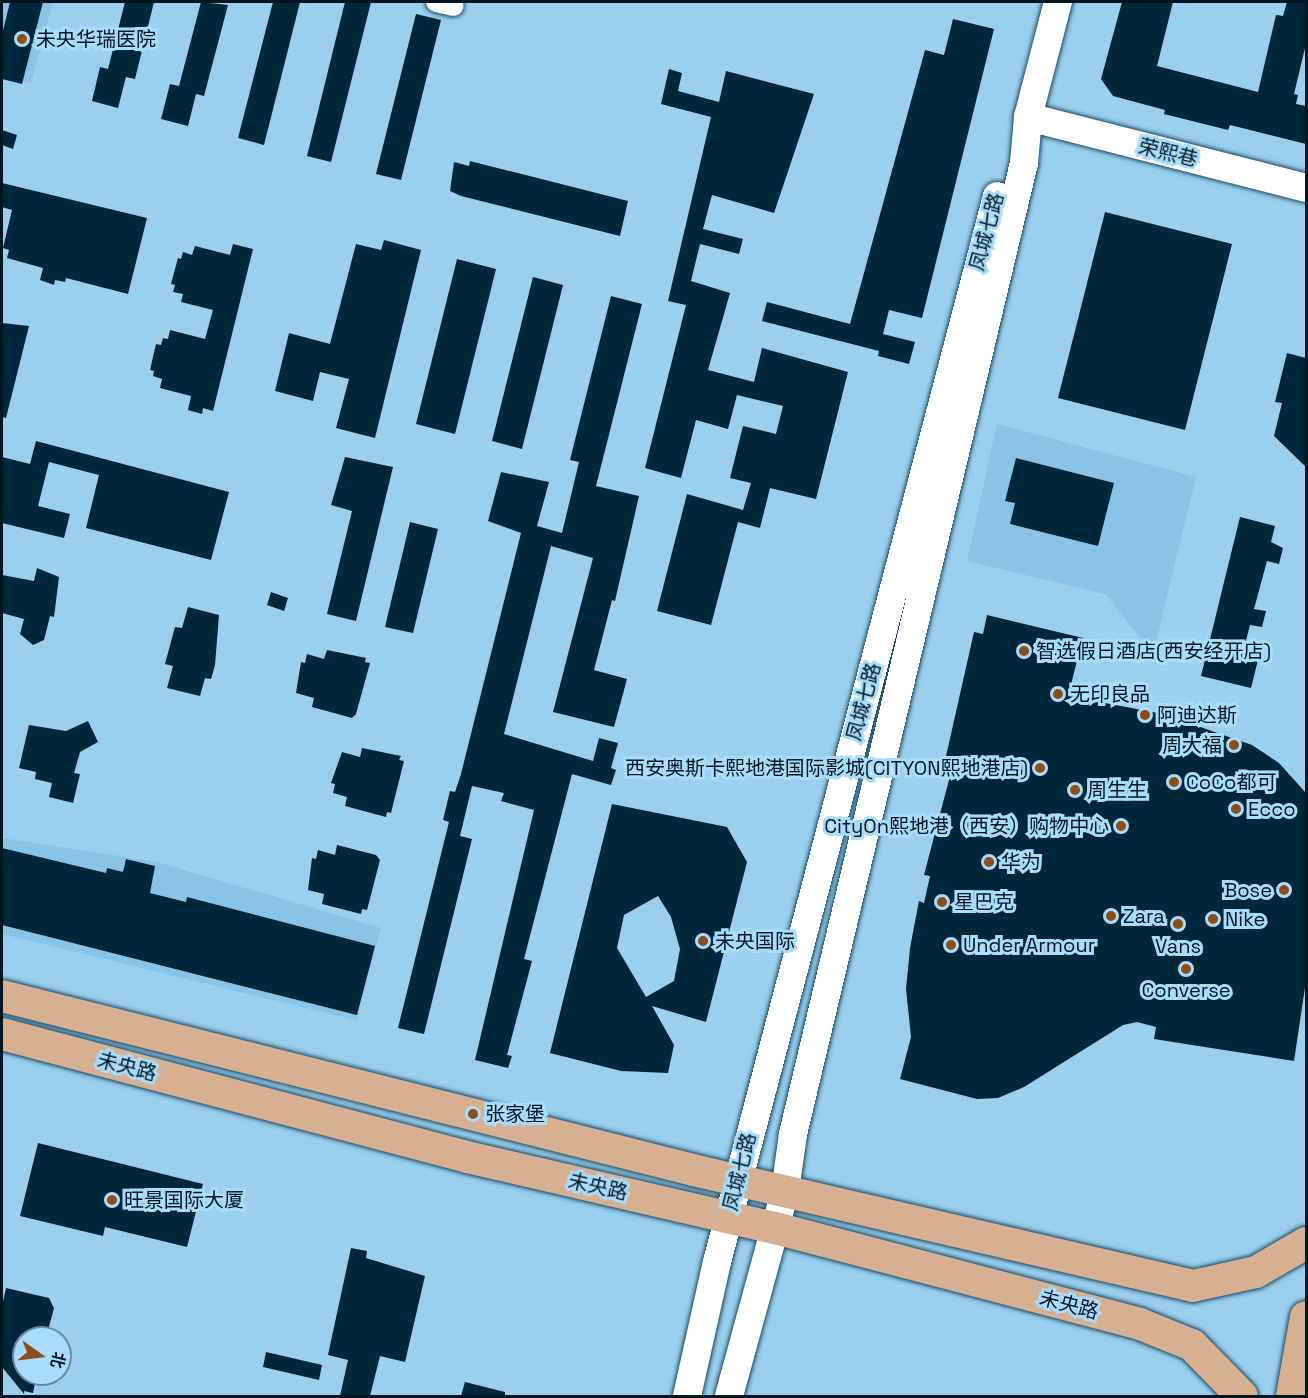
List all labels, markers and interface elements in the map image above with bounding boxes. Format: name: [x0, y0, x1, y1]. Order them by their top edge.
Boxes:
place label: 未央华瑞医院: [36, 27, 156, 51]
marker: 未央华瑞医院: [13, 30, 31, 48]
street label: 荣熙巷: [1136, 134, 1200, 172]
street label: 凤城七路: [965, 190, 1009, 274]
place label: 智选假日酒店(西安经开店): [1036, 639, 1271, 663]
marker: 智选假日酒店(西安经开店): [1017, 644, 1031, 658]
street label: 凤城七路: [842, 660, 886, 744]
place label: 无印良品: [1070, 682, 1150, 706]
marker: 无印良品: [1051, 687, 1065, 701]
place label: 阿迪达斯: [1157, 703, 1237, 727]
marker: 阿迪达斯: [1138, 708, 1152, 722]
place label: 周大福: [1162, 733, 1222, 757]
marker: 周大福: [1227, 738, 1241, 752]
place label: 西安奥斯卡熙地港国际影城(CITYON熙地港店): [625, 756, 1028, 780]
marker: 西安奥斯卡熙地港国际影城(CITYON熙地港店): [1033, 761, 1047, 775]
place label: CoCo都可: [1186, 770, 1276, 794]
marker: CoCo都可: [1167, 775, 1181, 789]
place label: 周生生: [1087, 778, 1147, 802]
marker: 周生生: [1068, 783, 1082, 797]
place label: Ecco: [1248, 797, 1296, 821]
marker: Ecco: [1229, 802, 1243, 816]
place label: CityOn熙地港（西安）购物中心: [824, 814, 1109, 838]
marker: CityOn熙地港（西安）购物中心: [1114, 819, 1128, 833]
place label: 华为: [1001, 850, 1041, 874]
marker: 华为: [982, 855, 996, 869]
place label: Bose: [1224, 878, 1272, 902]
marker: Bose: [1277, 883, 1291, 897]
place label: 星巴克: [954, 890, 1014, 914]
marker: 星巴克: [935, 895, 949, 909]
place label: Zara: [1123, 904, 1165, 928]
place label: Nike: [1225, 907, 1265, 931]
marker: Zara: [1104, 909, 1118, 923]
marker: Nike: [1206, 912, 1220, 926]
marker: Vans: [1171, 917, 1185, 931]
place label: 未央国际: [715, 929, 795, 953]
place label: Under Armour: [963, 933, 1095, 957]
marker: 未央国际: [696, 934, 710, 948]
place label: Vans: [1155, 934, 1201, 958]
marker: Under Armour: [944, 938, 958, 952]
marker: Converse: [1179, 962, 1193, 976]
place label: Converse: [1141, 978, 1231, 1002]
street label: 未央路: [95, 1048, 159, 1086]
place label: 张家堡: [485, 1102, 545, 1126]
marker: 张家堡: [466, 1107, 480, 1121]
street label: 凤城七路: [719, 1130, 761, 1214]
street label: 未央路: [566, 1169, 630, 1205]
place label: 旺景国际大厦: [124, 1188, 244, 1212]
marker: 旺景国际大厦: [105, 1193, 119, 1207]
street label: 未央路: [1037, 1286, 1101, 1324]
north arrow: [12, 1326, 72, 1386]
text: 北: [46, 1350, 70, 1370]

